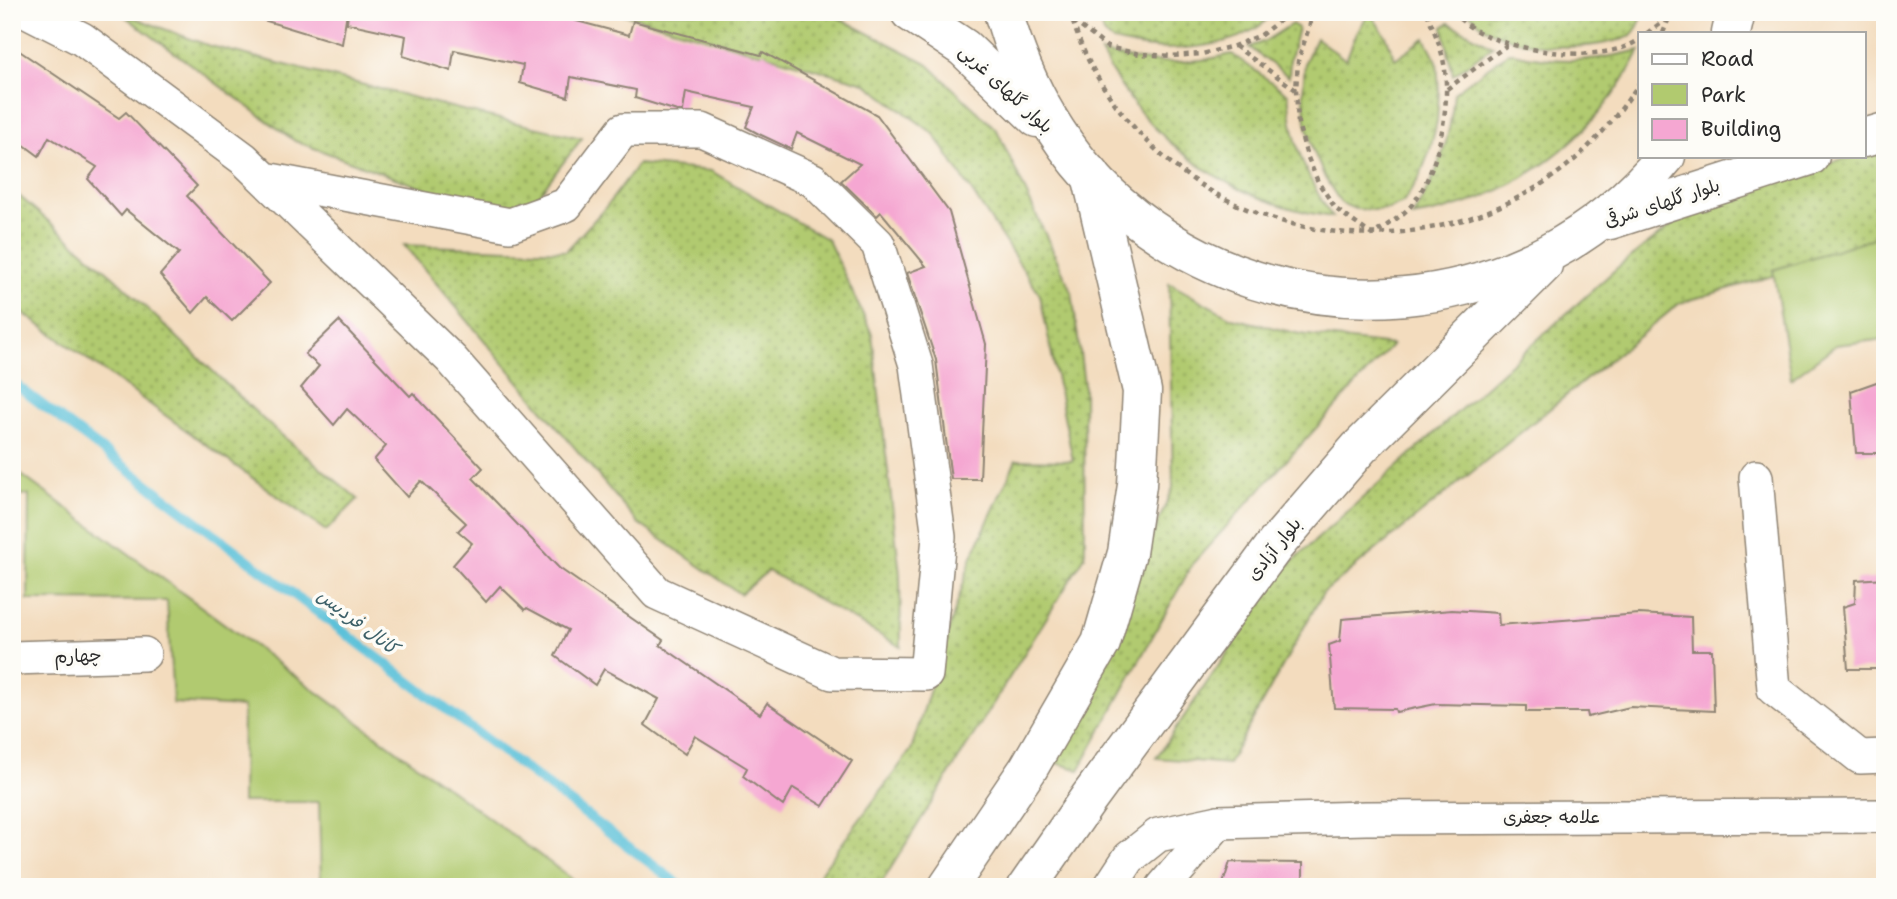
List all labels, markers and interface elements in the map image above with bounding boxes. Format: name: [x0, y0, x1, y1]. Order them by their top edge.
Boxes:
legend: [1638, 32, 1866, 158]
street label: بلوار گلهای غربی: [954, 39, 1058, 139]
text: Road: [1701, 45, 1754, 73]
text: Park: [1701, 81, 1746, 109]
text: Building: [1701, 115, 1781, 143]
street label: بلوار گلهای شرقی: [1601, 173, 1723, 233]
street label: بلوار آزادی: [1241, 512, 1307, 586]
water label: کانال فردیس: [312, 583, 406, 662]
street label: چهارم: [54, 643, 102, 671]
street label: علامه جعفری: [1503, 805, 1601, 829]

